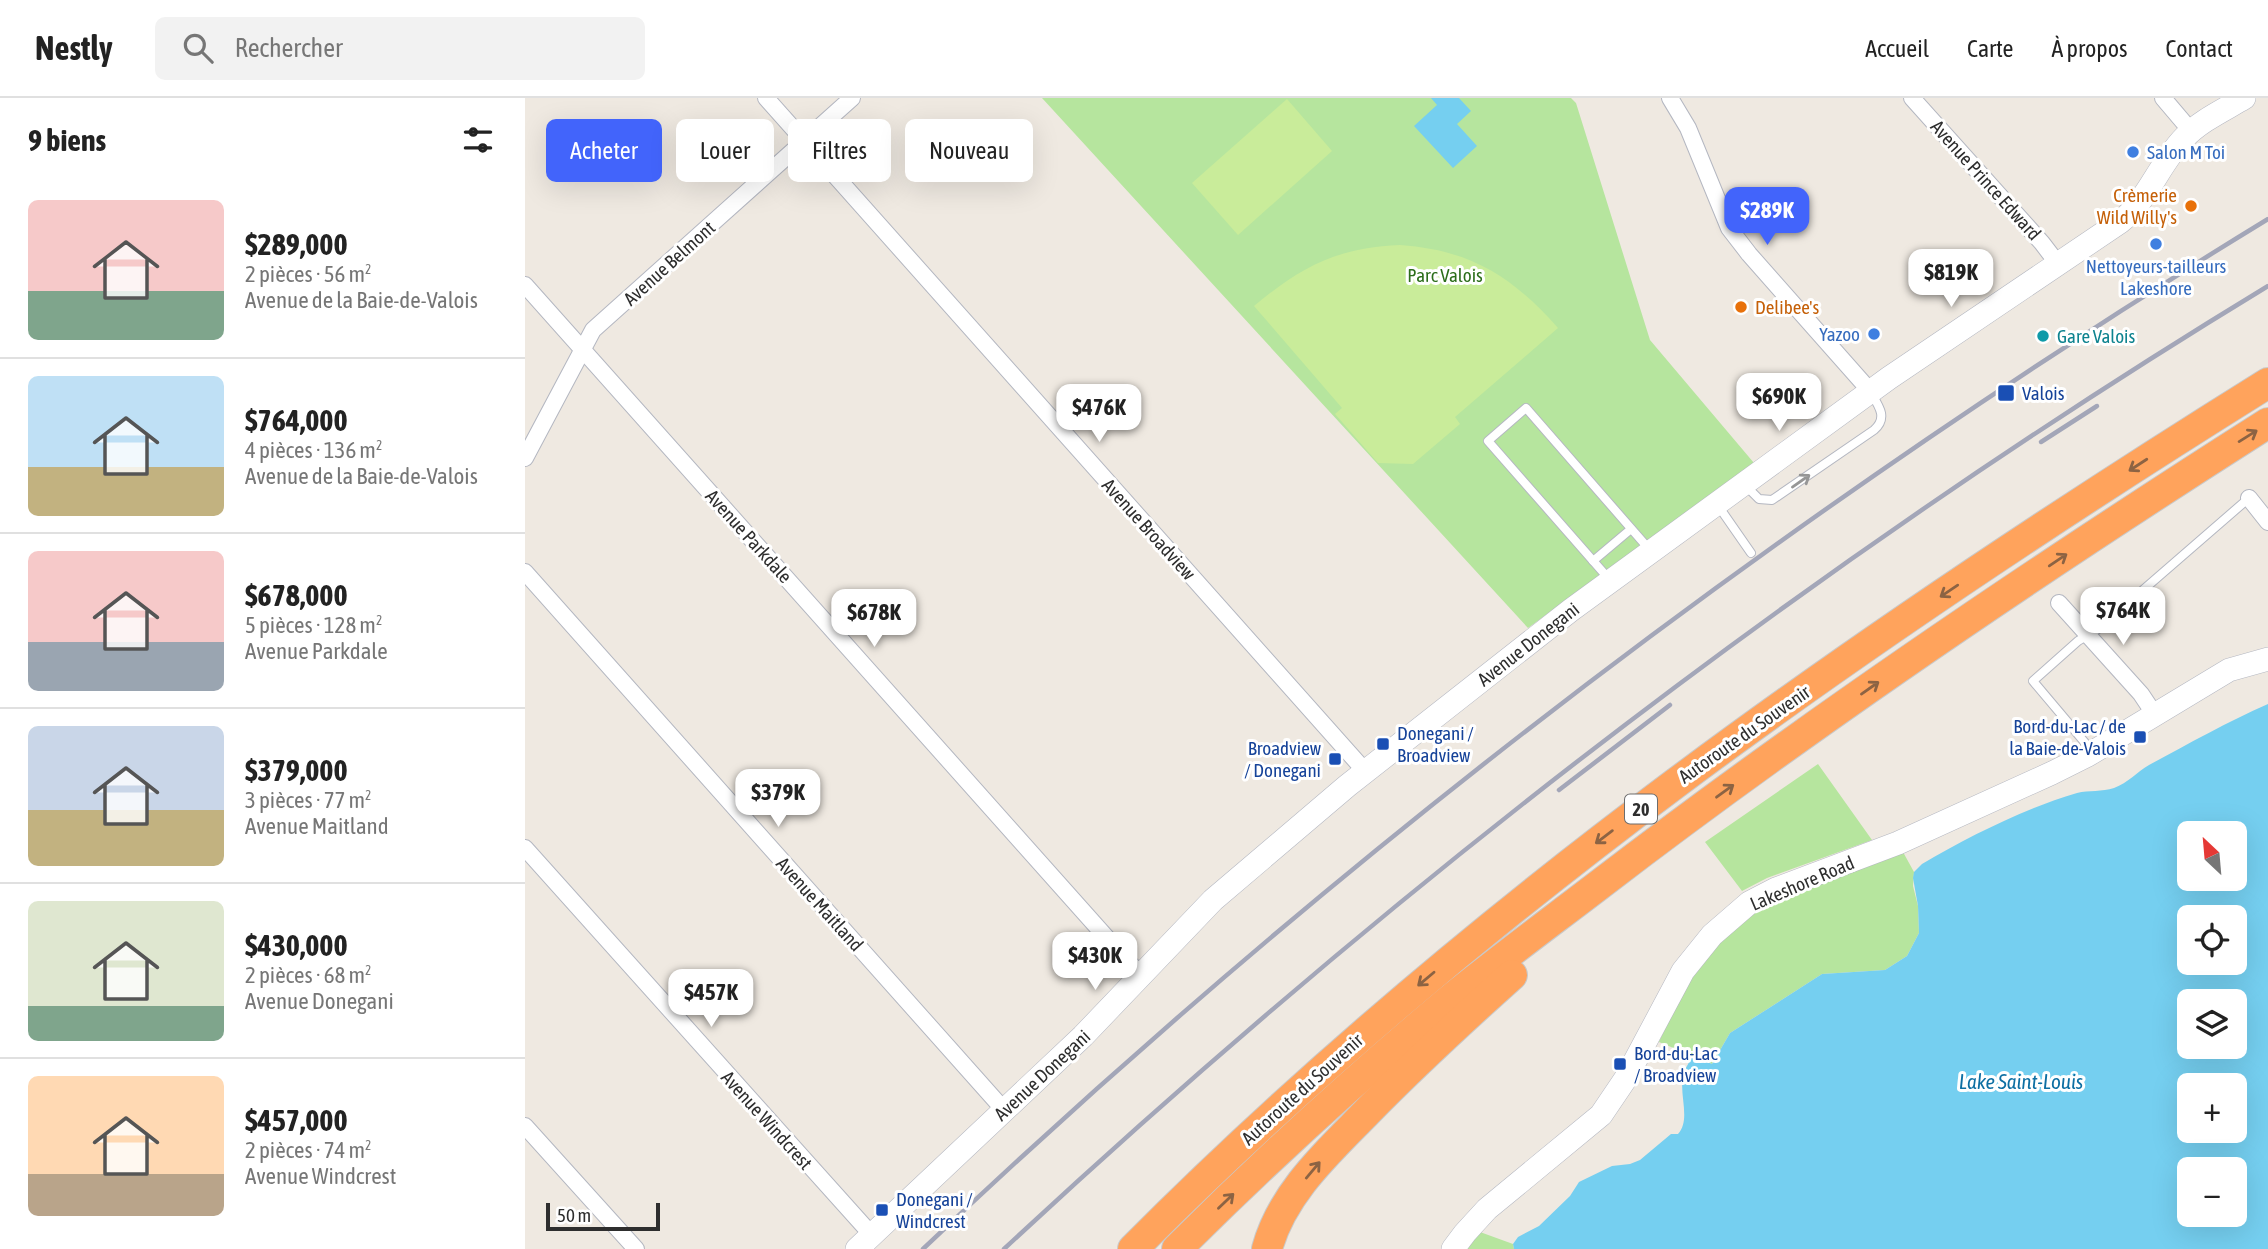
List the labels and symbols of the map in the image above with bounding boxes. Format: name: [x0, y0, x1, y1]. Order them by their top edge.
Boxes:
street label: Avenue Prince Edward: [1926, 116, 2046, 244]
place label: Salon M Toi: [2147, 141, 2225, 163]
marker: Salon M Toi: [2125, 144, 2141, 160]
place label: Crèmerie Wild Willy's: [2097, 184, 2177, 228]
pin: $289K: [1718, 188, 1816, 247]
marker: Crèmerie Wild Willy's: [2183, 198, 2199, 214]
street label: Avenue Belmont: [619, 216, 719, 310]
marker: Nettoyeurs-tailleurs Lakeshore: [2148, 236, 2164, 252]
pin: $819K: [1902, 250, 2000, 309]
place label: Nettoyeurs-tailleurs Lakeshore: [2086, 255, 2227, 299]
park label: Parc Valois: [1407, 264, 1483, 286]
place label: Delibee's: [1755, 296, 1819, 318]
marker: Delibee's: [1733, 299, 1749, 315]
place label: Yazoo: [1819, 323, 1860, 345]
place label: Gare Valois: [2057, 325, 2135, 347]
marker: Yazoo: [1866, 326, 1882, 342]
marker: Gare Valois: [2035, 328, 2051, 344]
pin: $690K: [1730, 374, 1828, 433]
place label: Valois: [2022, 382, 2065, 404]
marker: Valois: [1996, 383, 2016, 403]
pin: $476K: [1050, 384, 1148, 444]
one-way arrow: [2238, 428, 2258, 442]
one-way arrow: [2129, 458, 2148, 473]
street label: Avenue Broadview: [1098, 474, 1201, 585]
one-way arrow: [1791, 474, 1810, 488]
street label: Avenue Parkdale: [701, 485, 797, 587]
one-way arrow: [2048, 553, 2067, 567]
one-way arrow: [1939, 584, 1959, 598]
pin: $764K: [2074, 588, 2172, 647]
pin: $678K: [825, 589, 923, 649]
street label: Avenue Donegani: [1473, 598, 1583, 690]
street label: Autoroute du Souvenir: [1674, 680, 1814, 788]
one-way arrow: [1860, 681, 1879, 695]
place label: Bord-du-Lac / de la Baie-de-Valois: [2009, 715, 2126, 759]
place label: Donegani / Broadview: [1397, 722, 1474, 766]
marker: Bord-du-Lac / de la Baie-de-Valois: [2132, 729, 2148, 745]
marker: Donegani / Broadview: [1375, 736, 1391, 752]
place label: Broadview / Donegani: [1244, 737, 1322, 781]
marker: Broadview / Donegani: [1327, 751, 1343, 767]
pin: $379K: [729, 770, 827, 829]
one-way arrow: [1716, 784, 1735, 799]
road number: 20: [1625, 794, 1657, 824]
north arrow: [2177, 821, 2247, 891]
one-way arrow: [1595, 829, 1613, 844]
street label: Lakeshore Road: [1747, 851, 1857, 915]
street label: Avenue Maitland: [772, 853, 868, 955]
pin: $430K: [1046, 932, 1144, 992]
pin: $457K: [662, 970, 760, 1029]
one-way arrow: [1418, 971, 1436, 987]
street label: Avenue Donegani: [990, 1025, 1094, 1125]
street label: Autoroute du Souvenir: [1237, 1029, 1367, 1149]
place label: Bord-du-Lac / Broadview: [1634, 1042, 1718, 1086]
marker: Bord-du-Lac / Broadview: [1612, 1056, 1628, 1072]
street label: Avenue Windcrest: [717, 1066, 817, 1174]
water label: Lake Saint-Louis: [1959, 1069, 2083, 1093]
one-way arrow: [1305, 1161, 1321, 1179]
place label: Donegani / Windcrest: [896, 1188, 973, 1232]
one-way arrow: [1217, 1193, 1234, 1210]
scale bar: [546, 1200, 660, 1232]
marker: Donegani / Windcrest: [874, 1202, 890, 1218]

